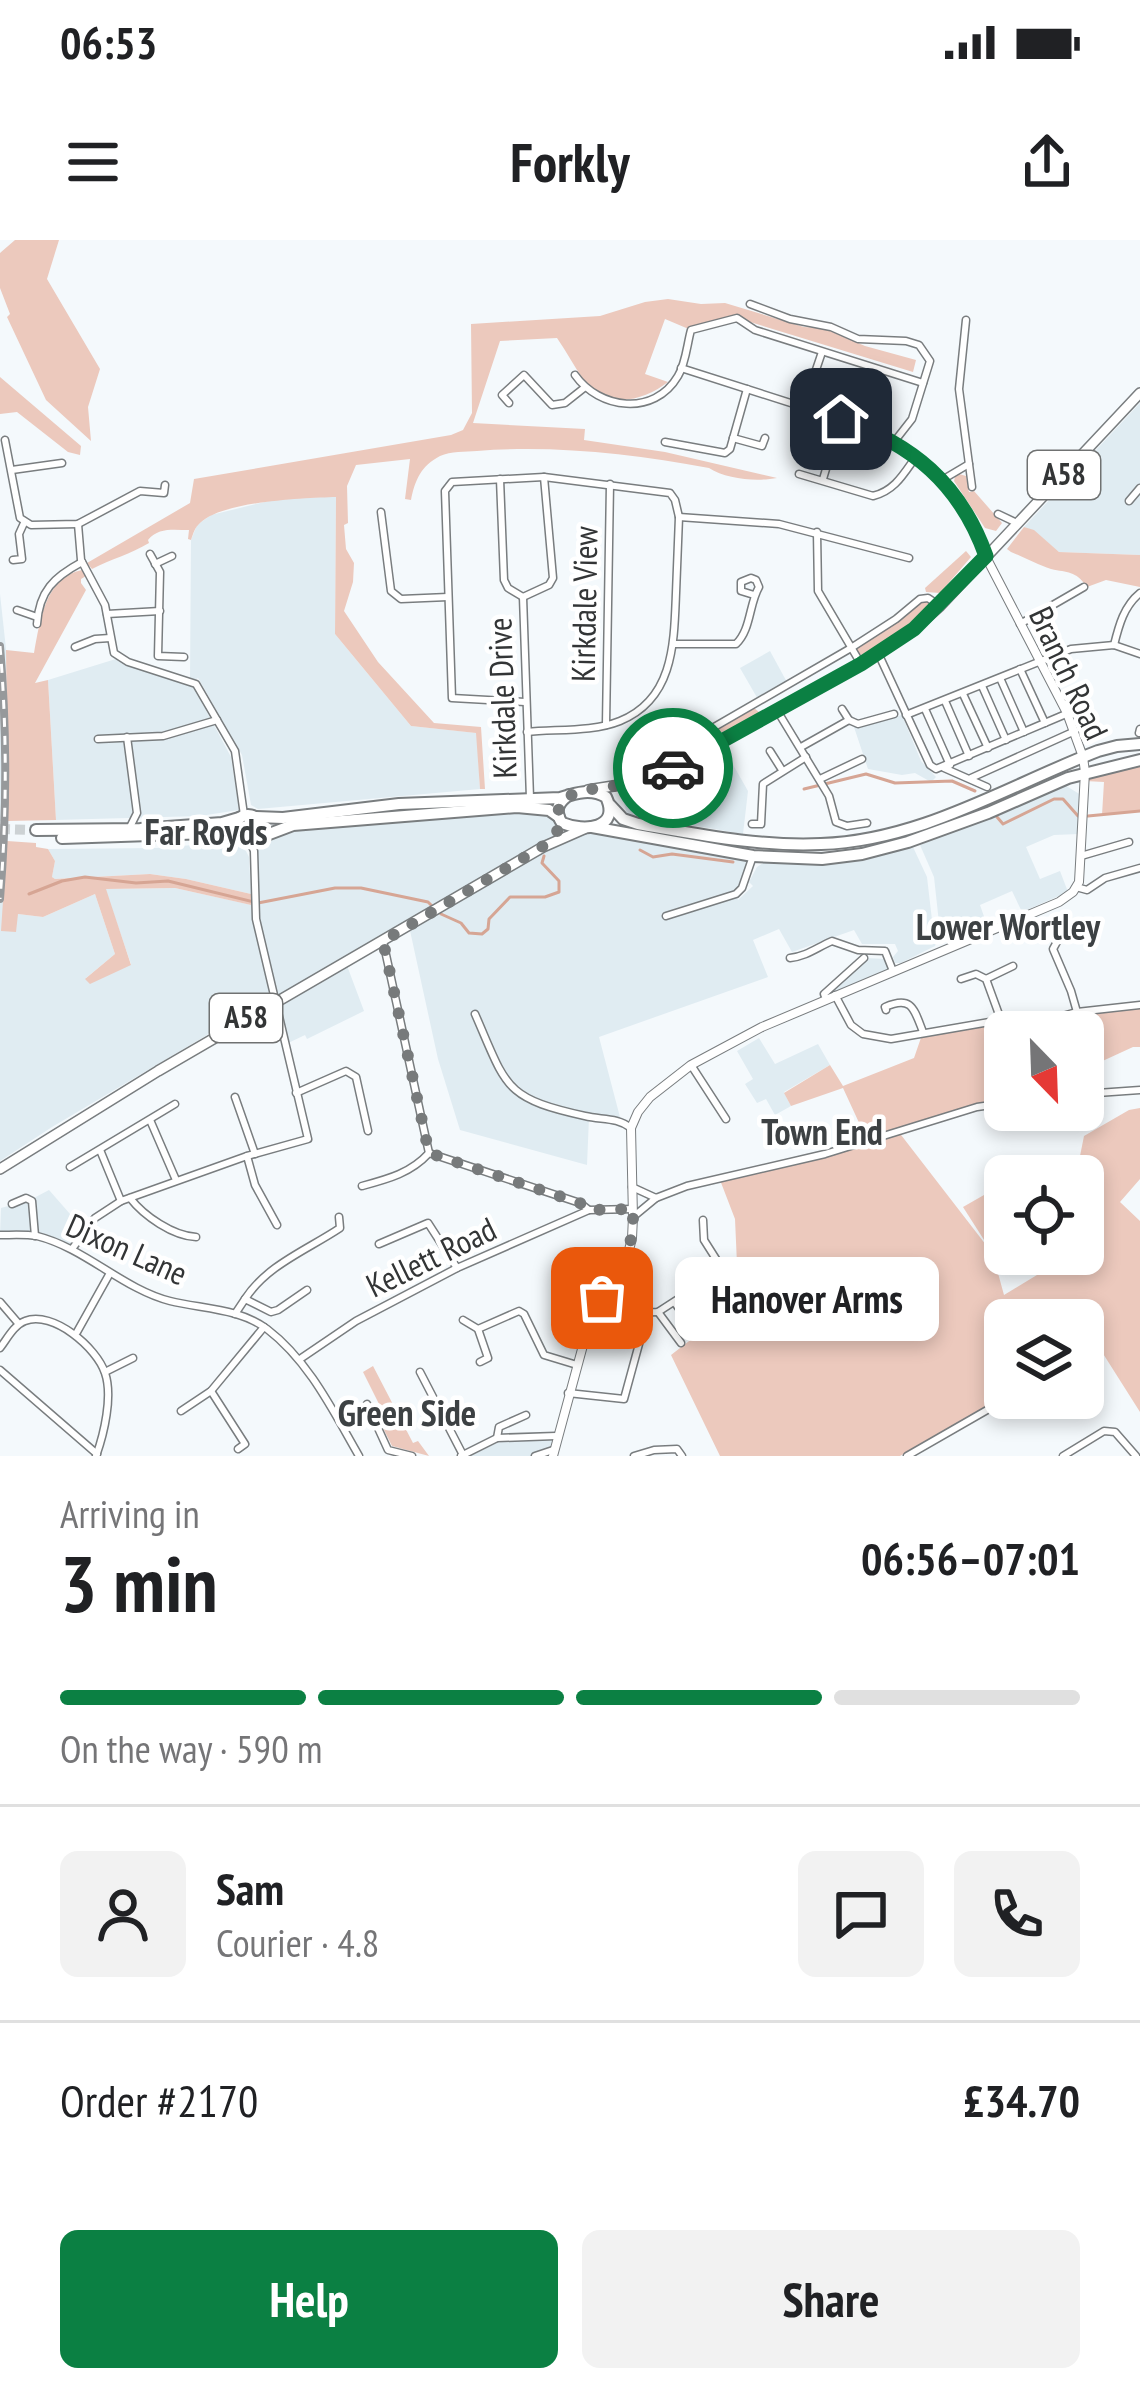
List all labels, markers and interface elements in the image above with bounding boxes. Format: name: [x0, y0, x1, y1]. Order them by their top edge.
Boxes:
text: 06:53: [60, 13, 157, 71]
text: Forkly: [510, 127, 630, 197]
icon: menu: [60, 129, 126, 195]
icon: share: [1014, 129, 1080, 195]
pin: [790, 368, 892, 470]
icon: home: [808, 386, 874, 452]
road number: A58: [1028, 451, 1100, 499]
street label: Kirkdale View: [561, 525, 606, 682]
street label: Branch Road: [1020, 599, 1119, 746]
street label: Kirkdale Drive: [477, 617, 526, 779]
courier: [613, 708, 733, 828]
icon: car: [640, 735, 706, 801]
district label: Far Royds: [144, 808, 268, 855]
district label: Lower Wortley: [916, 903, 1101, 950]
road number: A58: [210, 994, 282, 1042]
north arrow: [984, 1011, 1104, 1131]
map controls: [984, 1011, 1104, 1419]
district label: Town End: [761, 1108, 883, 1155]
button: locate: [984, 1155, 1104, 1275]
street label: Dixon Lane: [60, 1203, 194, 1294]
street label: Kellett Road: [359, 1207, 503, 1306]
pin: [551, 1247, 653, 1349]
callout: Hanover Arms: [674, 1256, 938, 1340]
icon: bag: [569, 1265, 635, 1331]
text: Hanover Arms: [711, 1273, 903, 1324]
button: layers: [984, 1299, 1104, 1419]
district label: Green Side: [338, 1389, 476, 1436]
text: Arriving in: [60, 1488, 200, 1539]
text: 06:56–07:01: [861, 1529, 1080, 1587]
text: 3 min: [60, 1533, 218, 1634]
text: On the way · 590 m: [60, 1723, 322, 1774]
button: person: [60, 1851, 186, 1977]
button: chat: [798, 1851, 924, 1977]
button: phone: [954, 1851, 1080, 1977]
text: Sam: [216, 1859, 284, 1917]
text: Courier · 4.8: [216, 1917, 379, 1968]
text: Order #2170: [60, 2071, 258, 2129]
text: £34.70: [963, 2071, 1080, 2129]
button: Help: [60, 2230, 558, 2368]
button: Share: [582, 2230, 1080, 2368]

